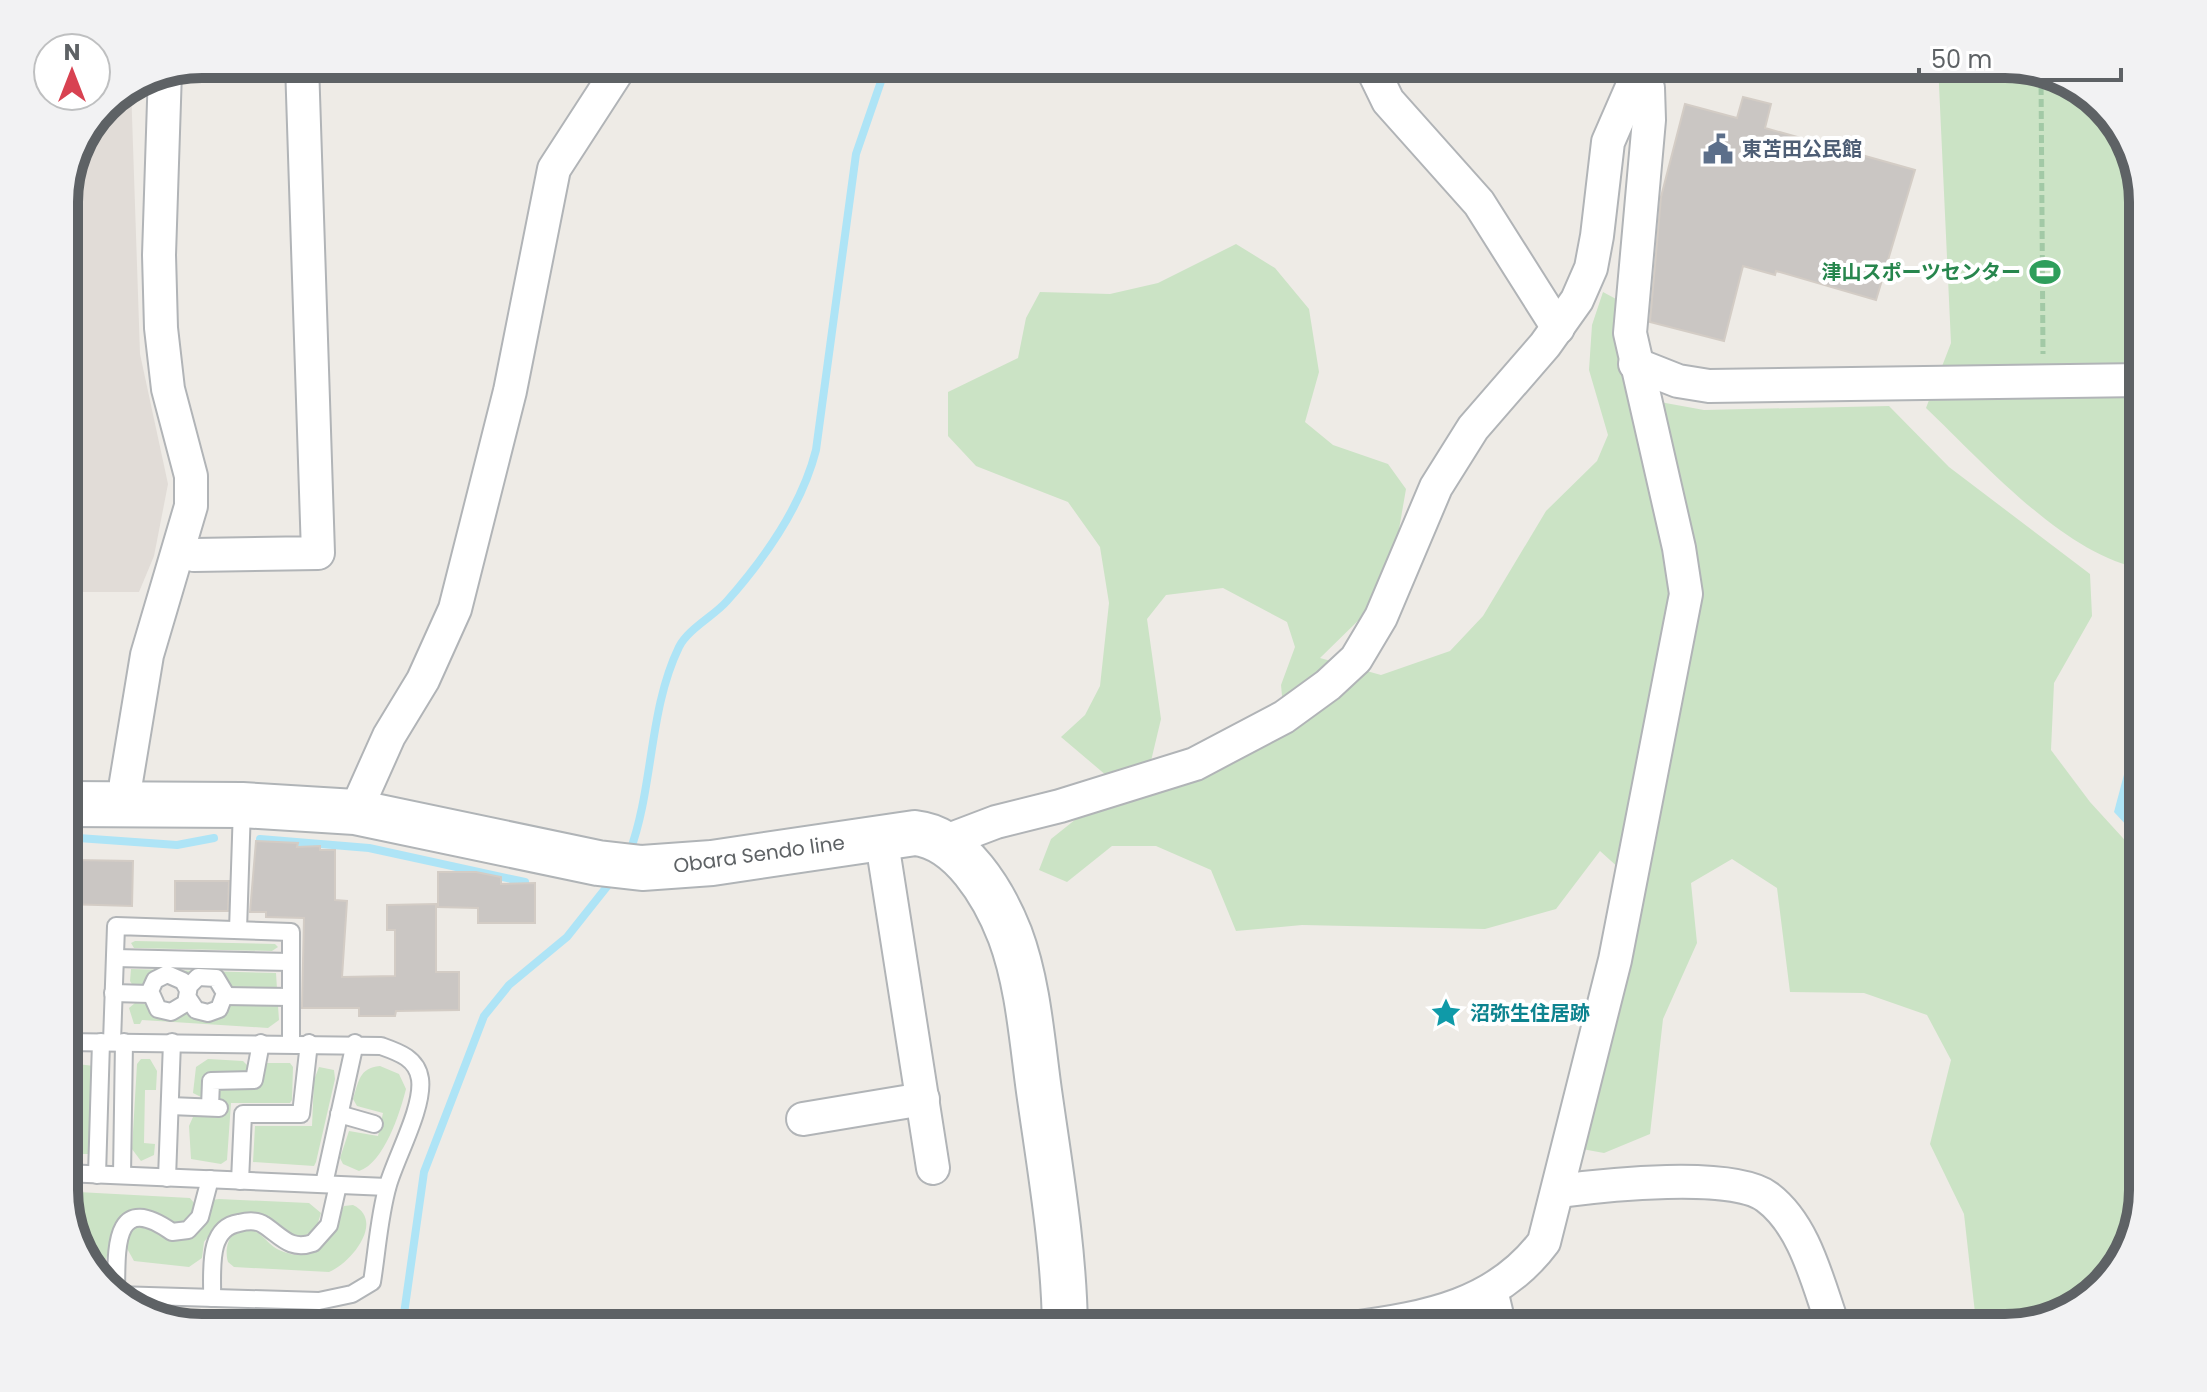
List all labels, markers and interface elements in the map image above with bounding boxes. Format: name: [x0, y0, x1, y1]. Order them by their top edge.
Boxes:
north arrow: [32, 32, 112, 112]
scale bar: [1919, 32, 2121, 82]
text: N: [64, 37, 80, 68]
text: 50 m: [1931, 43, 1992, 76]
public building icon: 東苫田公民館: [1701, 132, 1735, 166]
place label: 東苫田公民館: [1742, 135, 1862, 163]
sports icon: 津山スポーツセンター: [2028, 255, 2062, 289]
place label: 津山スポーツセンター: [1821, 258, 2021, 286]
street label: Obara Sendo line: [672, 828, 846, 880]
place icon: 沼弥生住居跡: [1429, 996, 1463, 1030]
place label: 沼弥生住居跡: [1470, 999, 1590, 1027]

